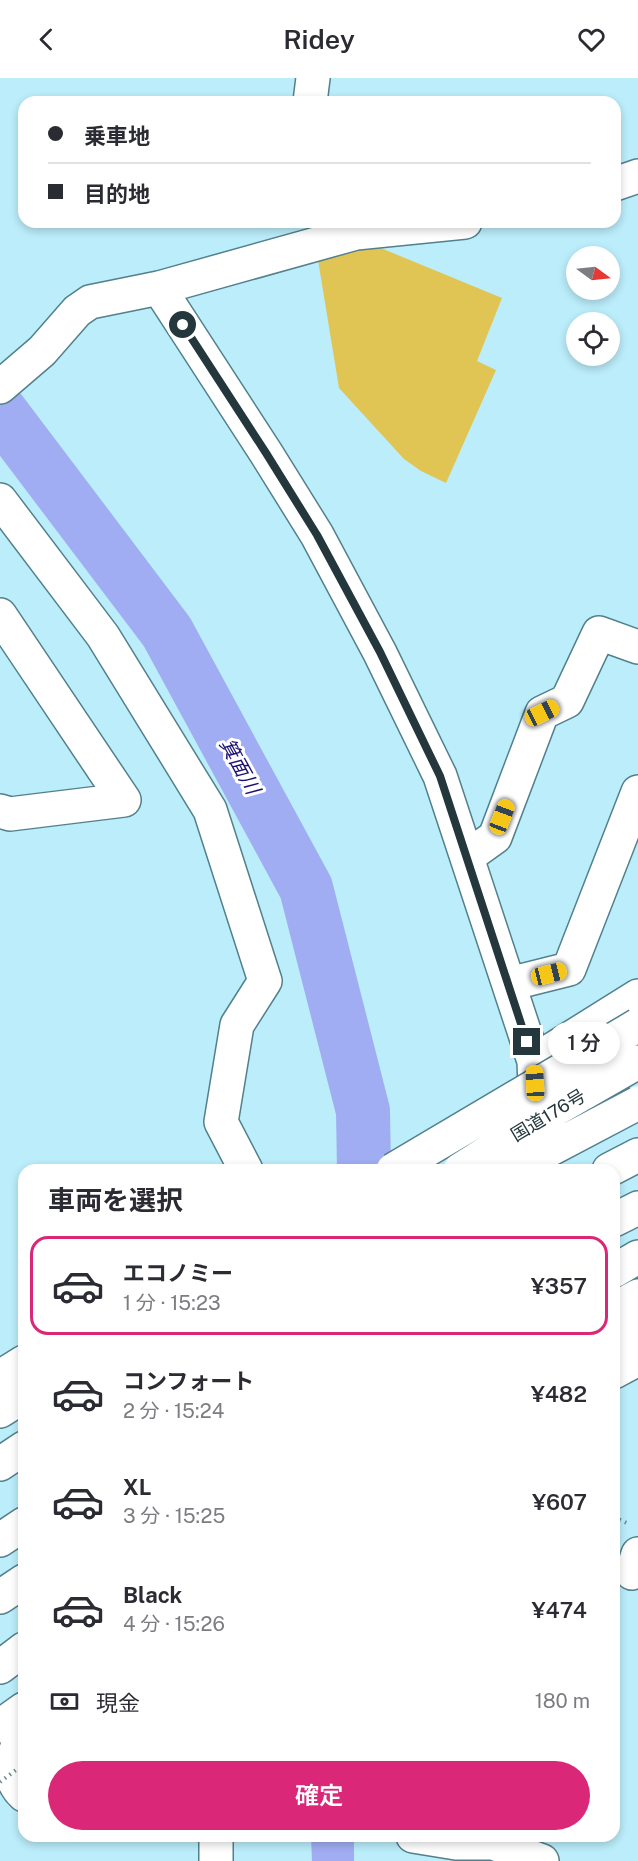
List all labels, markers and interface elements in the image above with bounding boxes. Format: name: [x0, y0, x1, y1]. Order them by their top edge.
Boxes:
icon: back: [30, 23, 63, 56]
text: Ridey: [283, 23, 355, 55]
icon: heart: [575, 23, 608, 56]
text: 乗車地: [84, 123, 150, 149]
text: 目的地: [84, 181, 150, 207]
north arrow: [566, 246, 620, 300]
map controls: [566, 246, 620, 366]
route start: [169, 311, 196, 338]
button: locate: [566, 312, 620, 366]
car: [522, 697, 562, 729]
water label: 箕面川: [215, 734, 266, 800]
car: [487, 797, 517, 837]
car: [529, 961, 569, 987]
callout: 1 分: [548, 1021, 620, 1063]
route end: [513, 1028, 540, 1055]
text: 1 分: [567, 1031, 601, 1055]
car: [525, 1065, 545, 1101]
street label: 国道176号: [507, 1085, 589, 1145]
text: 車両を選択: [48, 1184, 183, 1216]
icon: car: [51, 1259, 105, 1313]
text: エコノミー: [123, 1260, 233, 1286]
text: ¥357: [531, 1273, 587, 1299]
text: 1 分 · 15:23: [123, 1291, 221, 1315]
icon: car: [51, 1367, 105, 1421]
text: コンフォート: [123, 1368, 254, 1394]
text: ¥482: [531, 1381, 587, 1407]
text: 2 分 · 15:24: [123, 1399, 224, 1423]
text: XL: [123, 1474, 151, 1500]
icon: car: [51, 1475, 105, 1529]
text: ¥607: [532, 1489, 587, 1515]
text: 3 分 · 15:25: [123, 1504, 225, 1528]
text: Black: [123, 1582, 182, 1608]
icon: car: [51, 1583, 105, 1637]
text: ¥474: [532, 1597, 587, 1623]
text: 4 分 · 15:26: [123, 1612, 225, 1636]
icon: cash: [48, 1685, 81, 1718]
text: 180 m: [535, 1689, 590, 1713]
text: 現金: [96, 1690, 140, 1716]
button: 確定: [48, 1761, 590, 1830]

